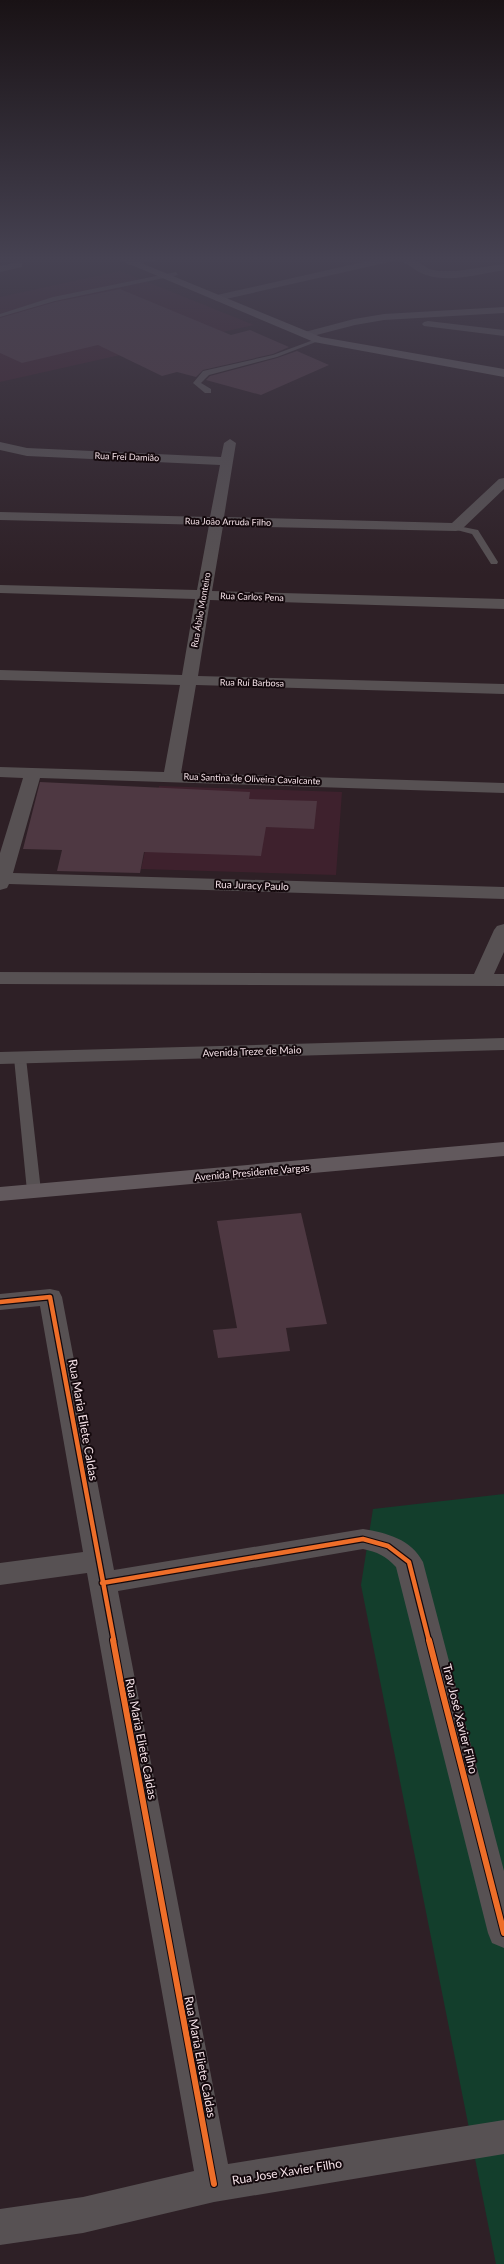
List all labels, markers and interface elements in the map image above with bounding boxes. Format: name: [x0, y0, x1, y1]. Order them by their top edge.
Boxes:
street label: Rua Frei Damião: [95, 450, 159, 463]
street label: Rua João Arruda Filho: [185, 515, 271, 528]
street label: Rua Ábilo Monteiro: [188, 571, 213, 648]
street label: Rua Carlos Pena: [220, 590, 284, 603]
street label: Rua Rui Barbosa: [220, 676, 284, 689]
street label: Rua Santina de Oliveira Cavalcante: [183, 771, 321, 786]
street label: Rua Juracy Paulo: [215, 878, 289, 892]
street label: Avenida Treze de Maio: [202, 1043, 302, 1059]
street label: Avenida Presidente Vargas: [194, 1161, 310, 1183]
street label: Rua Maria Eliete Caldas: [65, 1358, 102, 1482]
street label: Trav José Xavier Filho: [440, 1662, 481, 1776]
street label: Rua Maria Eliete Caldas: [122, 1677, 161, 1801]
street label: Rua Maria Eliete Caldas: [181, 1995, 220, 2119]
street label: Rua Jose Xavier Filho: [231, 2155, 343, 2188]

